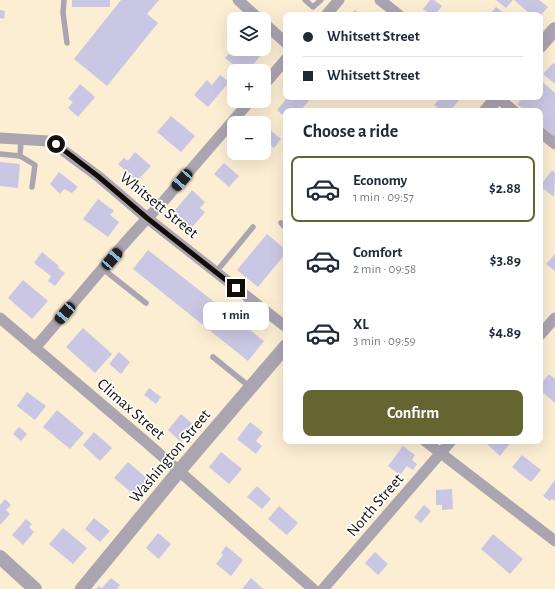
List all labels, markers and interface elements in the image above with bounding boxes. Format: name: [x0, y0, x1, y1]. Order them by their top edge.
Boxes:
map controls: [227, 12, 271, 160]
button: layers: [227, 12, 271, 56]
text: Whitsett Street: [327, 29, 420, 44]
button: +: [227, 64, 271, 108]
text: Whitsett Street: [327, 68, 420, 83]
button: −: [227, 116, 271, 160]
text: Choose a ride: [303, 123, 398, 141]
route start: [47, 135, 65, 153]
car: [170, 167, 194, 193]
street label: Whitsett Street: [117, 169, 201, 241]
icon: car: [305, 171, 341, 207]
text: Economy: [353, 173, 407, 188]
text: $2.88: [489, 181, 521, 196]
text: 1 min · 09:57: [353, 191, 414, 204]
icon: car: [305, 243, 341, 279]
text: Comfort: [353, 245, 402, 260]
car: [100, 246, 124, 272]
text: $3.89: [490, 253, 521, 268]
text: 2 min · 09:58: [353, 263, 416, 276]
route end: [227, 279, 245, 297]
car: [53, 300, 77, 326]
callout: 1 min: [203, 302, 269, 330]
text: 1 min: [222, 309, 250, 322]
icon: car: [305, 315, 341, 351]
text: XL: [353, 317, 369, 332]
text: $4.89: [489, 325, 521, 340]
text: 3 min · 09:59: [353, 335, 416, 348]
street label: Climax Street: [94, 376, 168, 442]
button: Confirm: [303, 390, 523, 436]
street label: Washington Street: [127, 406, 213, 506]
street label: North Street: [344, 471, 406, 539]

